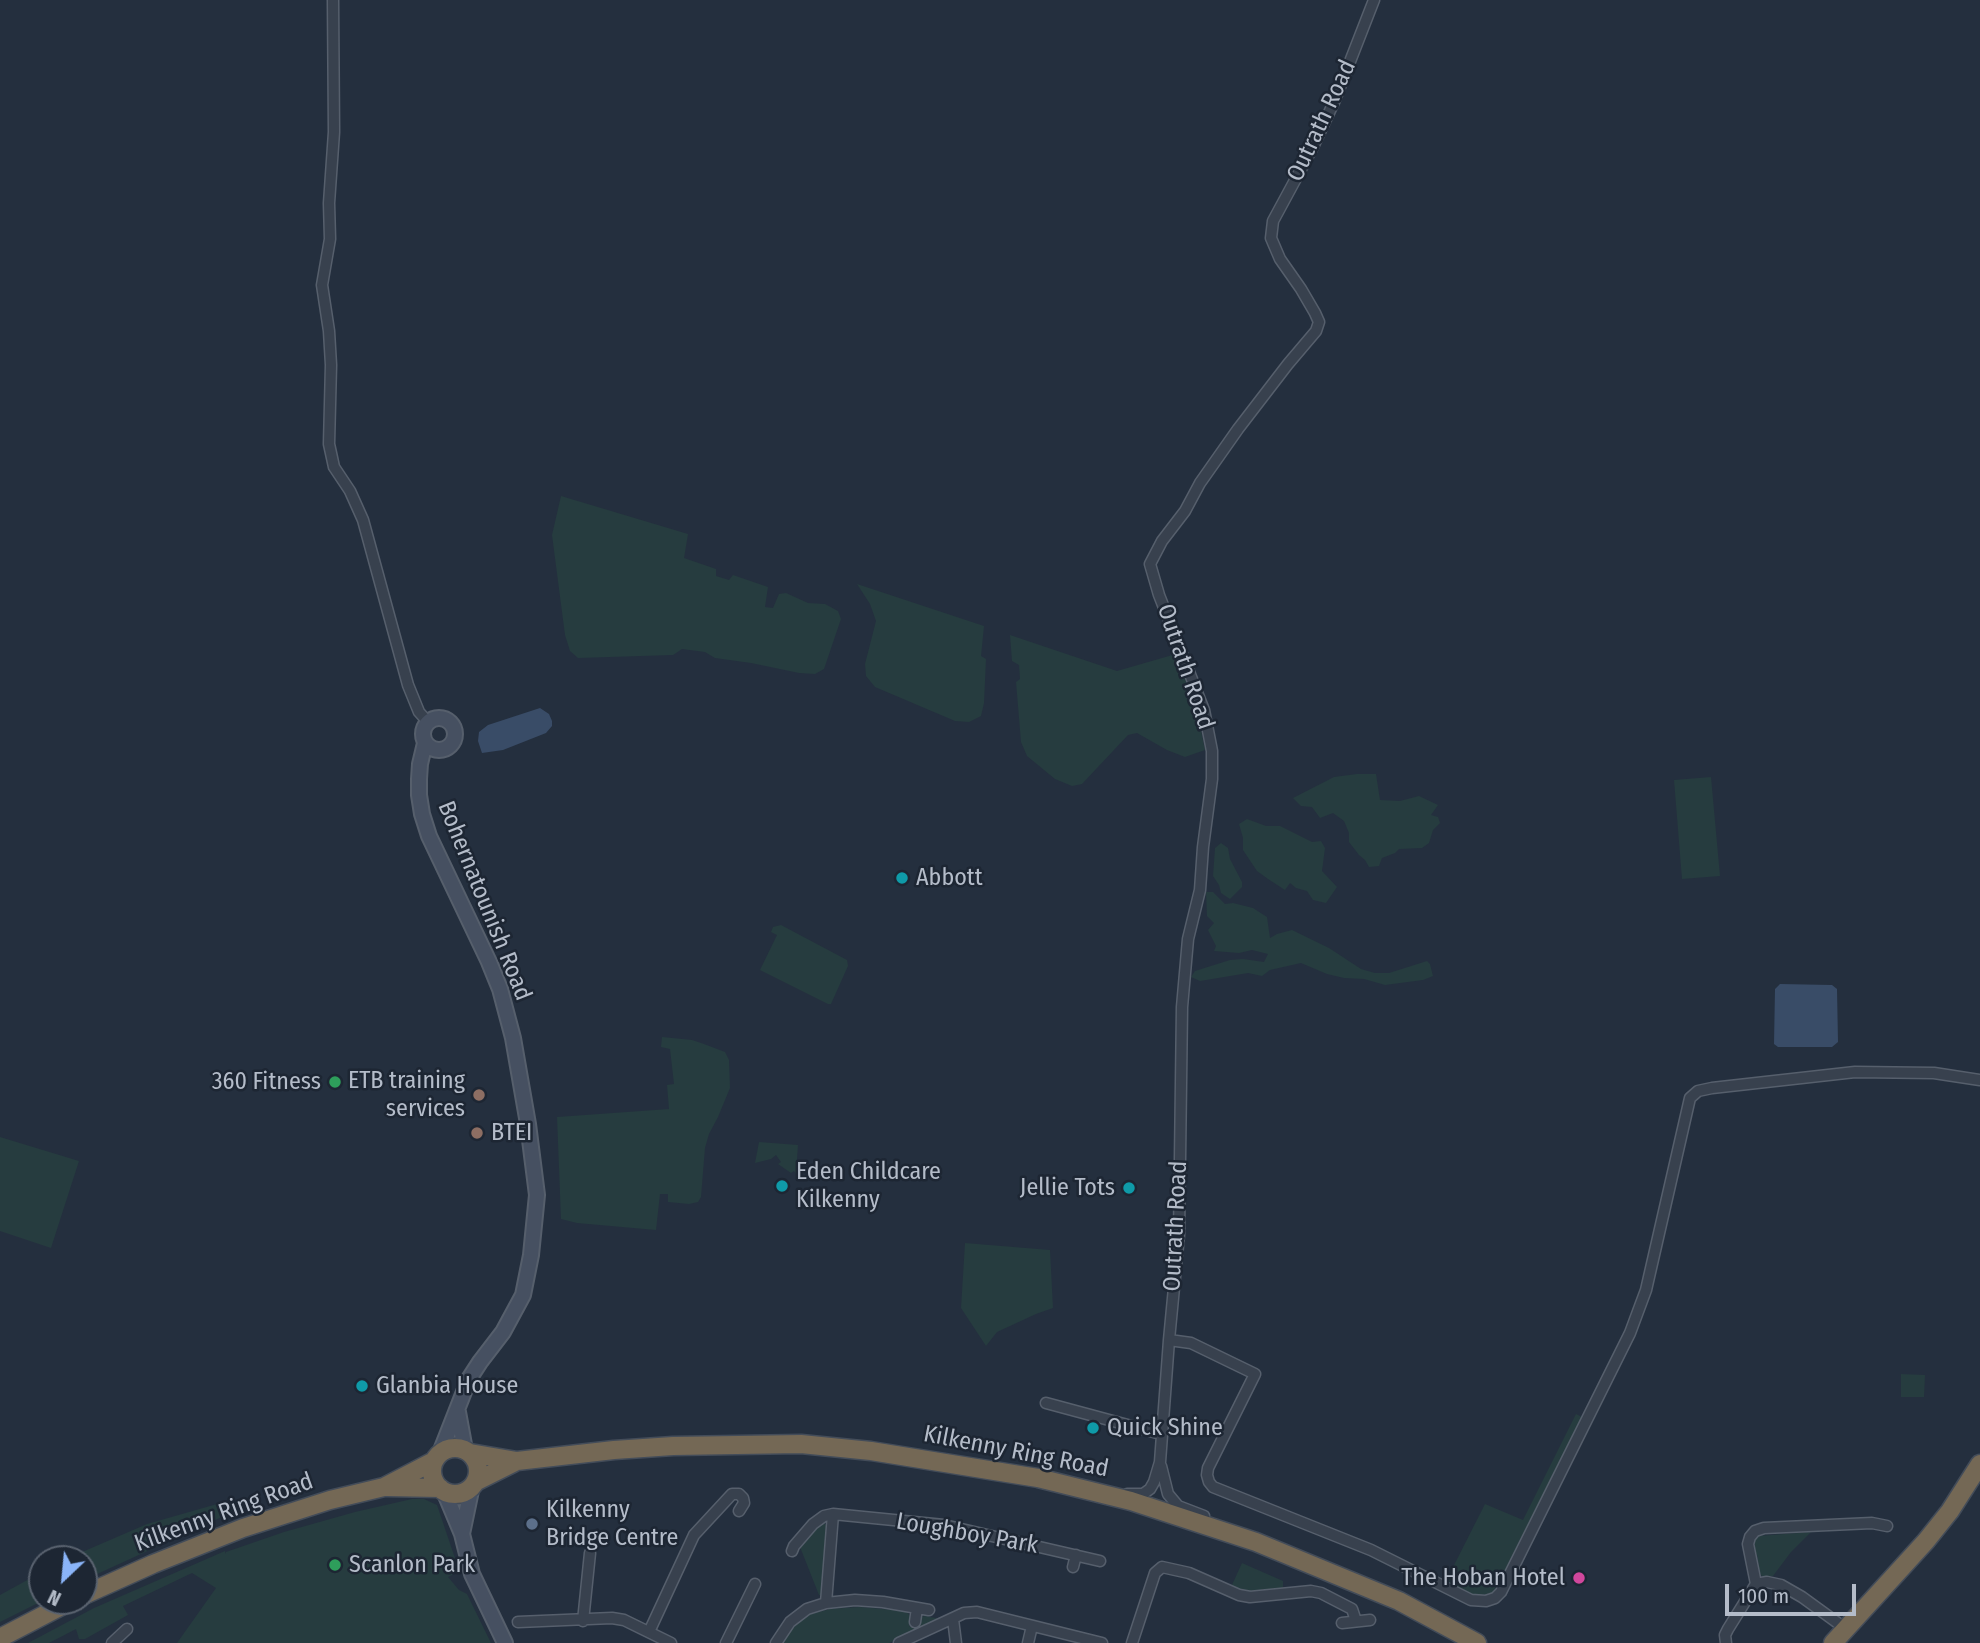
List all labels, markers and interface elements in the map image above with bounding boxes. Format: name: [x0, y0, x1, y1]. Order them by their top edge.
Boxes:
street label: Outrath Road: [1281, 56, 1363, 186]
street label: Outrath Road: [1150, 600, 1220, 734]
street label: Bohernatounish Road: [431, 797, 537, 1005]
place label: Abbott: [916, 864, 982, 892]
marker: Abbott: [894, 870, 910, 886]
place label: ETB training services: [348, 1067, 465, 1123]
place label: 360 Fitness: [212, 1068, 321, 1096]
marker: 360 Fitness: [327, 1074, 343, 1090]
marker: ETB training services: [471, 1087, 487, 1103]
place label: BTEI: [491, 1119, 532, 1147]
marker: BTEI: [469, 1125, 485, 1141]
place label: Eden Childcare Kilkenny: [796, 1158, 941, 1214]
street label: Outrath Road: [1158, 1160, 1194, 1292]
place label: Jellie Tots: [1020, 1174, 1115, 1202]
marker: Eden Childcare Kilkenny: [774, 1178, 790, 1194]
marker: Jellie Tots: [1121, 1180, 1137, 1196]
place label: Glanbia House: [376, 1372, 518, 1400]
marker: Glanbia House: [354, 1378, 370, 1394]
place label: Quick Shine: [1107, 1414, 1223, 1442]
street label: Kilkenny Ring Road: [921, 1420, 1111, 1484]
marker: Quick Shine: [1085, 1420, 1101, 1436]
street label: Kilkenny Ring Road: [131, 1467, 317, 1559]
place label: Kilkenny Bridge Centre: [546, 1496, 678, 1552]
street label: Loughboy Park: [894, 1507, 1040, 1561]
marker: Kilkenny Bridge Centre: [524, 1516, 540, 1532]
north arrow: [28, 1545, 98, 1615]
place label: Scanlon Park: [349, 1551, 475, 1579]
marker: Scanlon Park: [327, 1557, 343, 1573]
place label: The Hoban Hotel: [1401, 1564, 1565, 1592]
marker: The Hoban Hotel: [1571, 1570, 1587, 1586]
scale bar: [1728, 1570, 1859, 1614]
text: 100 m: [1738, 1583, 1789, 1609]
text: N: [44, 1585, 65, 1610]

